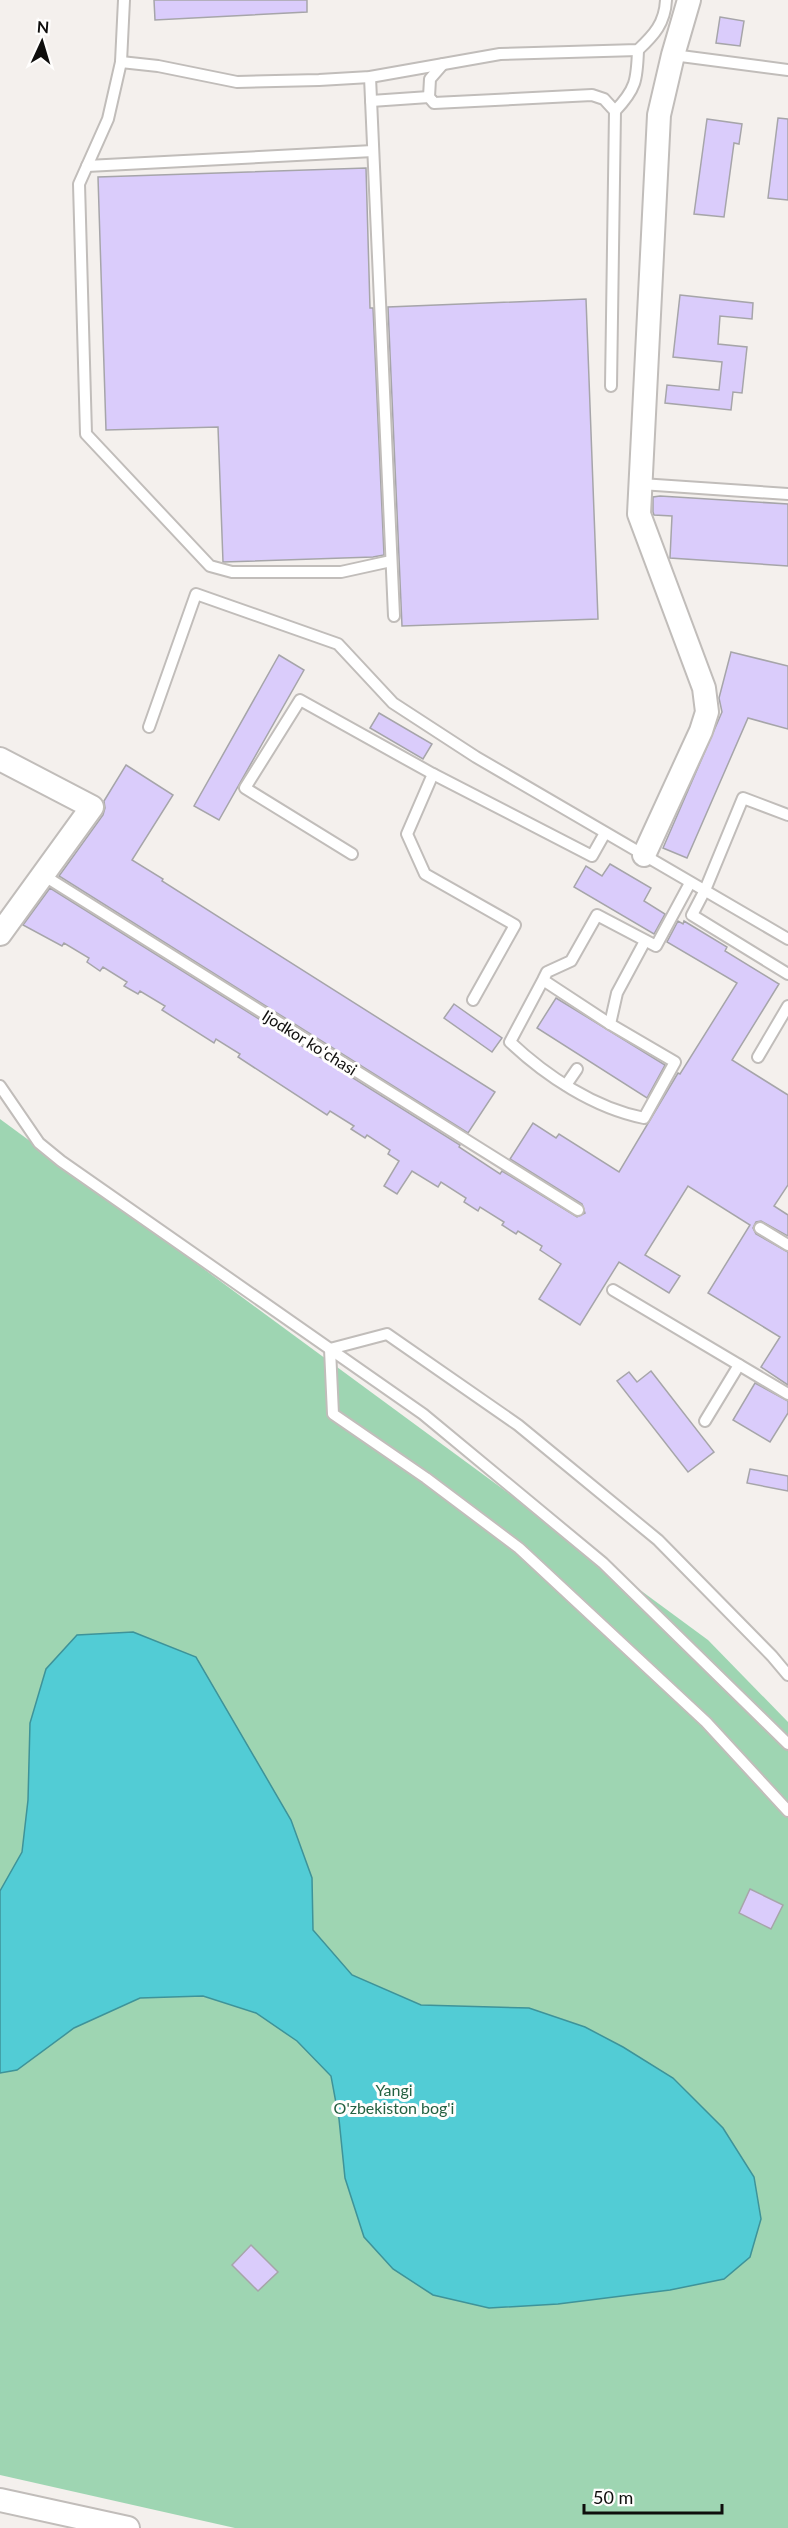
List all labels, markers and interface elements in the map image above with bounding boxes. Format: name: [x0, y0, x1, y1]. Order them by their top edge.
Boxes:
north arrow: [12, 12, 72, 72]
text: N: [36, 17, 50, 36]
street label: Ijodkor koʻchasi: [259, 1005, 361, 1079]
park label: Yangi O'zbekiston bog'i: [334, 2080, 454, 2117]
scale bar: [584, 2477, 722, 2515]
text: 50 m: [593, 2486, 633, 2508]

